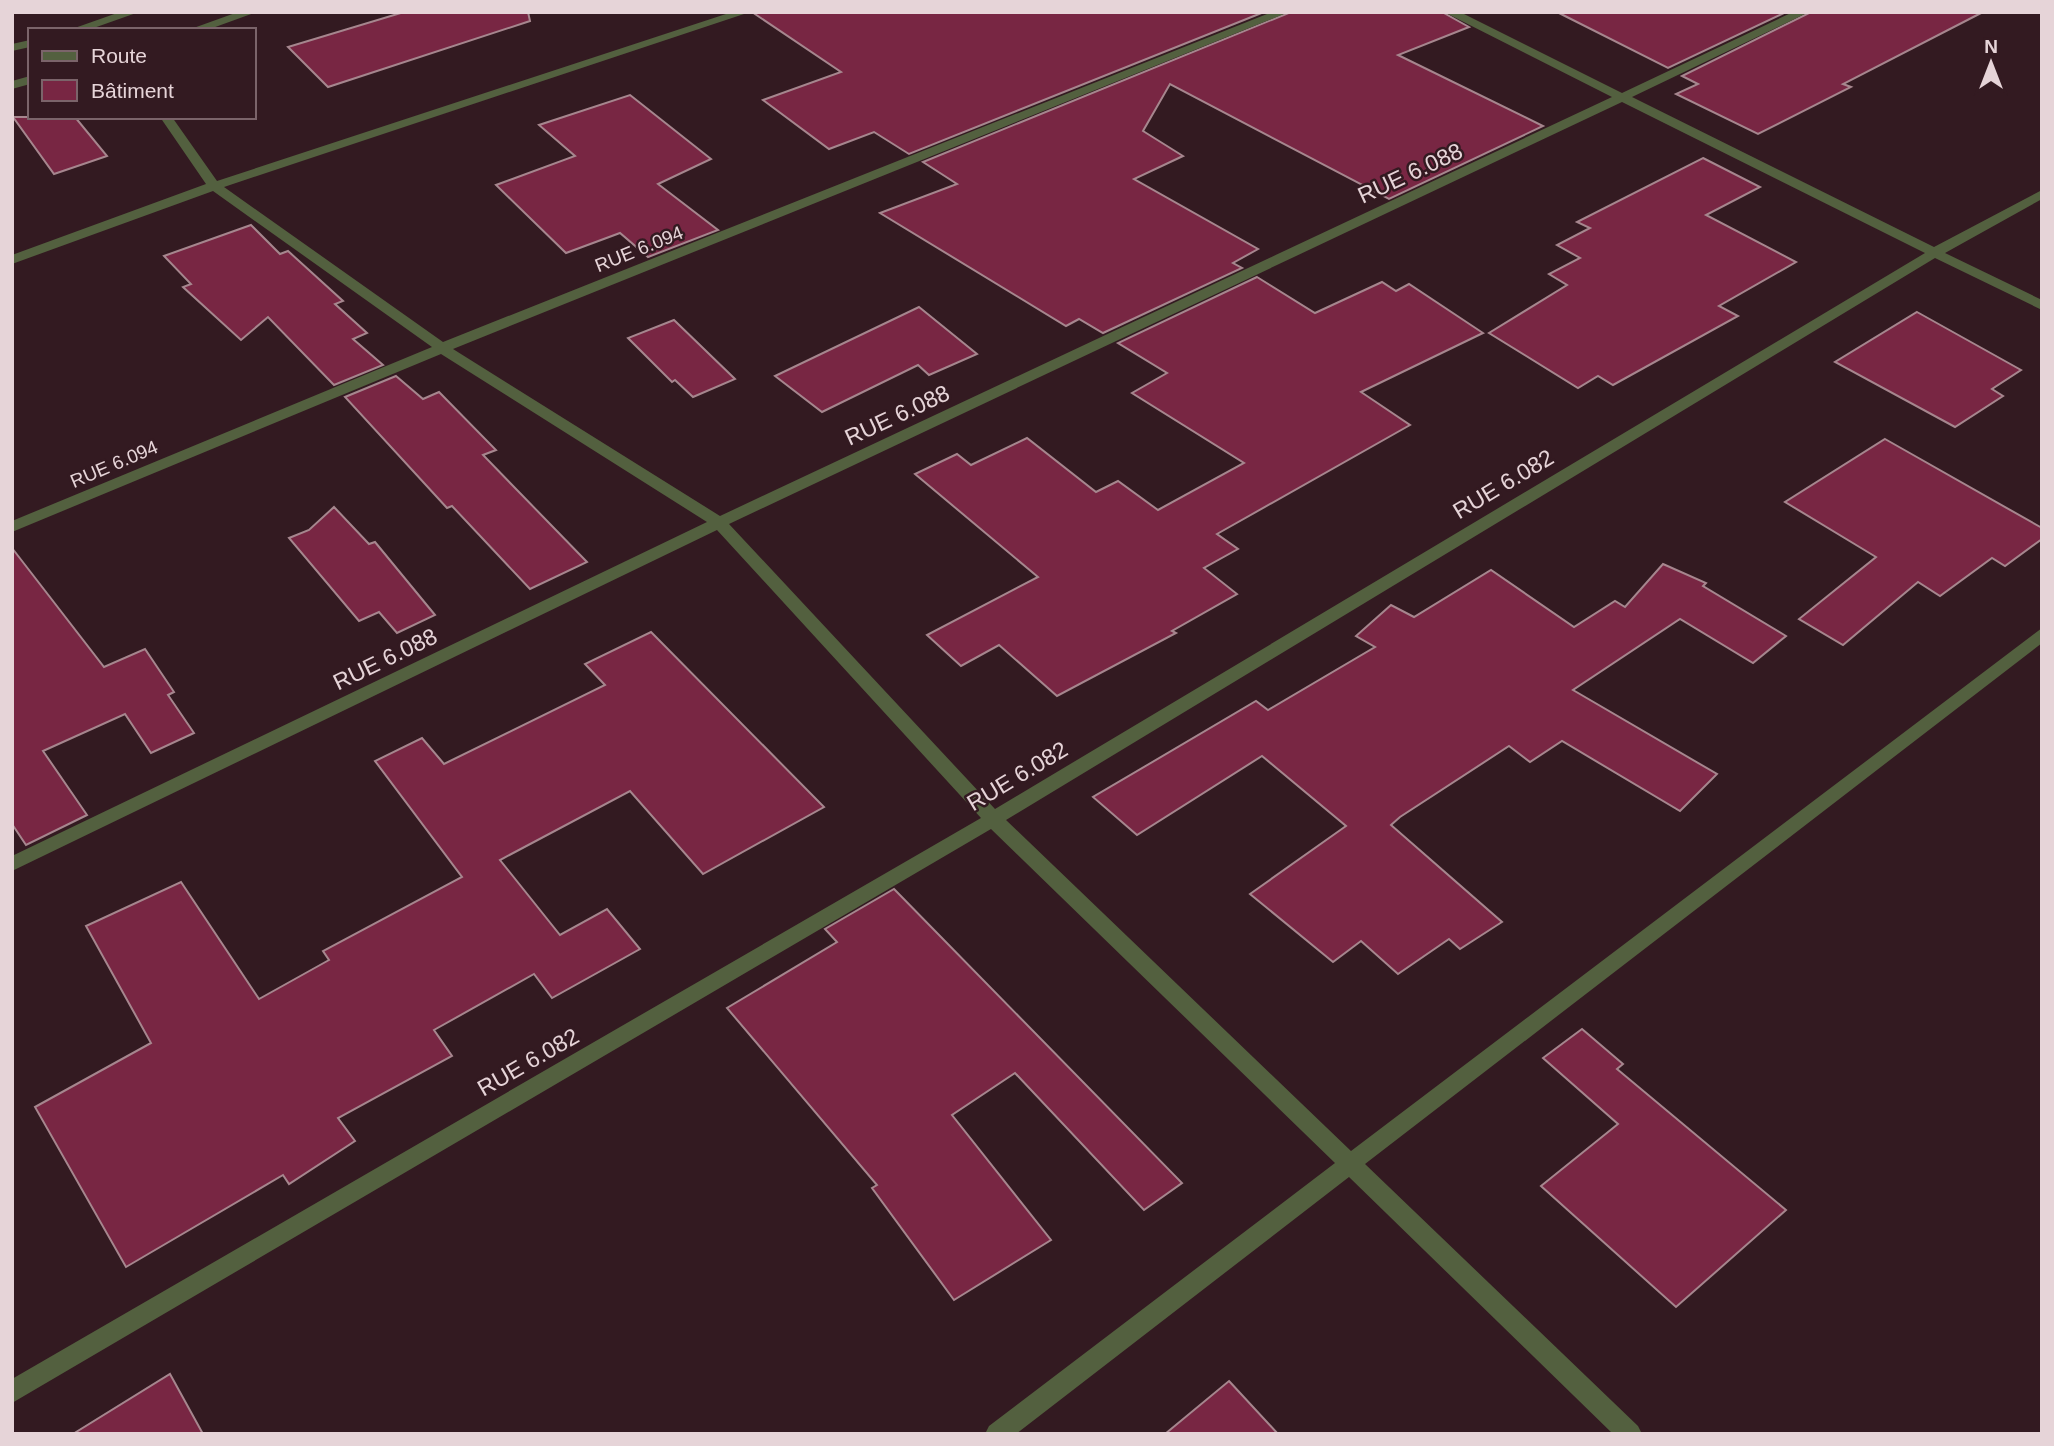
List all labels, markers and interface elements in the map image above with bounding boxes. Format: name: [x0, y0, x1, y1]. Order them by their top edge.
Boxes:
legend: [28, 28, 256, 119]
north arrow: [1956, 28, 2026, 98]
text: N: [1984, 36, 1998, 57]
text: Route: [91, 44, 147, 67]
text: Bâtiment: [91, 79, 174, 102]
street label: RUE 6.088: [1354, 137, 1466, 209]
street label: RUE 6.094: [592, 222, 686, 276]
street label: RUE 6.088: [841, 379, 953, 451]
street label: RUE 6.094: [67, 436, 161, 492]
street label: RUE 6.082: [1448, 444, 1558, 524]
street label: RUE 6.088: [329, 623, 441, 695]
street label: RUE 6.082: [962, 736, 1072, 816]
street label: RUE 6.082: [473, 1023, 583, 1101]

